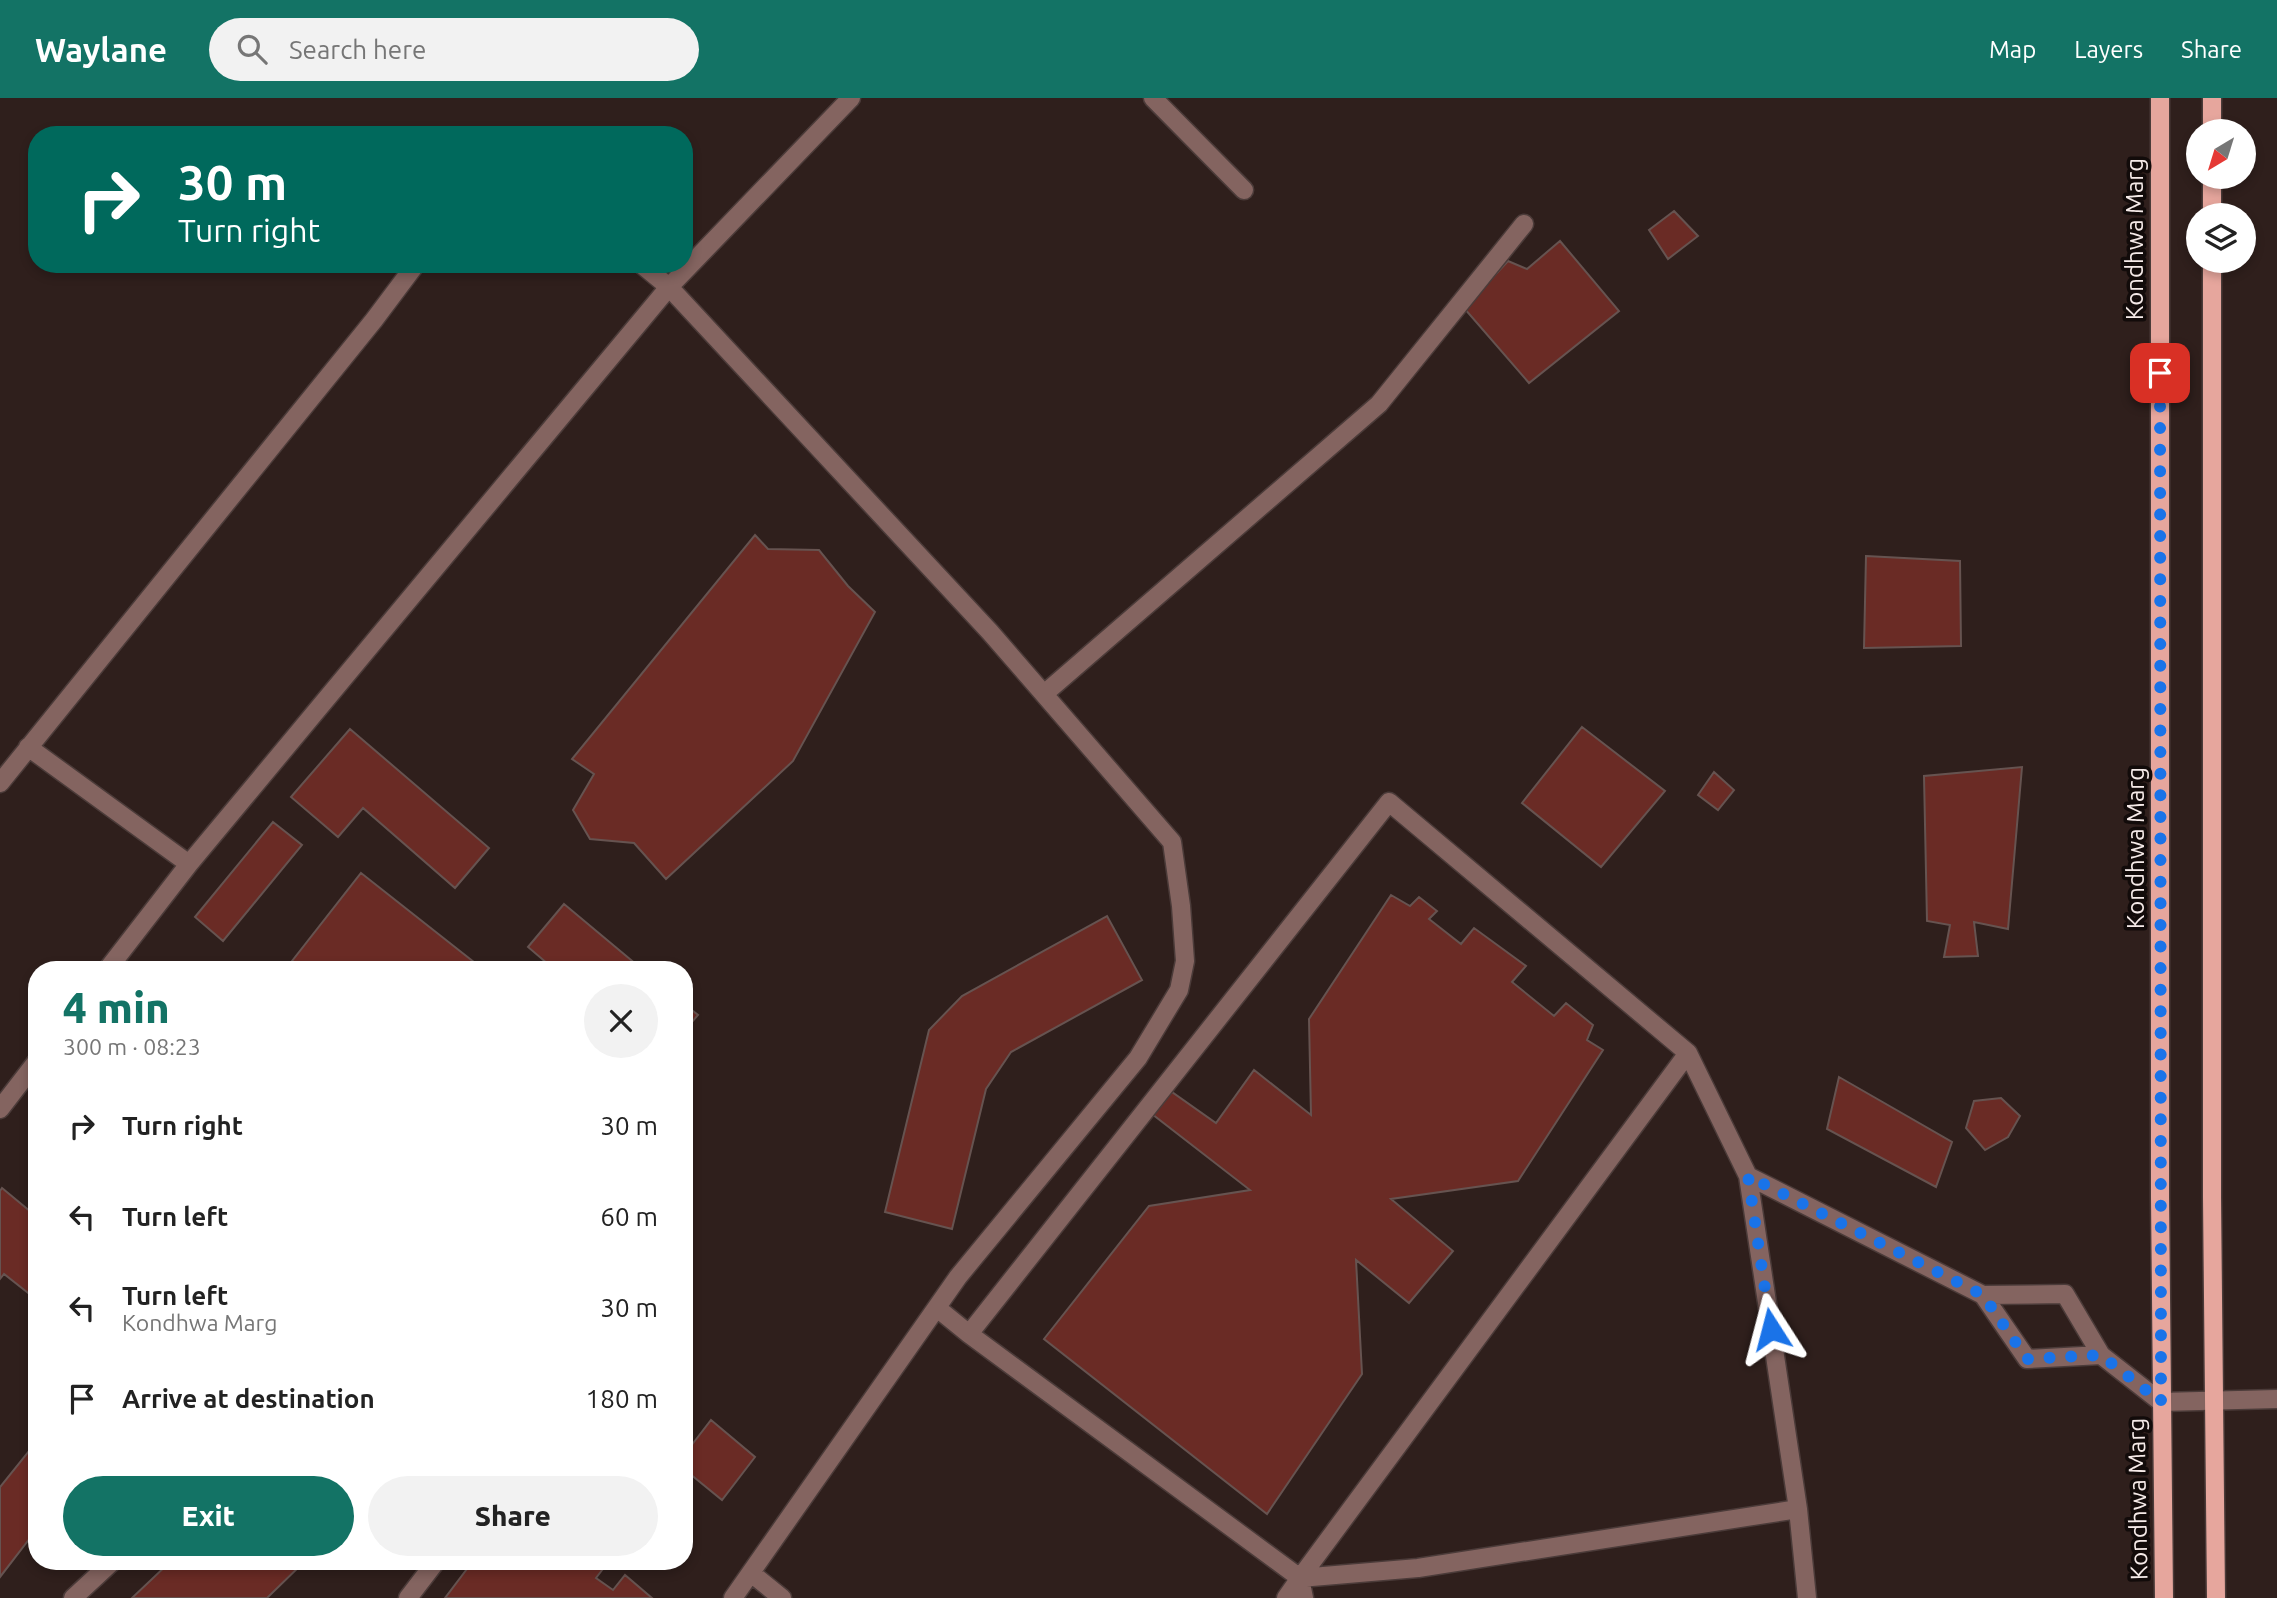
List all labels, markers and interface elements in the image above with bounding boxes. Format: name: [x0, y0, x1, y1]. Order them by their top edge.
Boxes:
search box: [209, 18, 699, 81]
icon: search: [233, 30, 271, 68]
text: Waylane: [35, 31, 167, 68]
text: Search here: [289, 35, 426, 64]
text: Map: [1989, 36, 2036, 63]
text: Layers: [2074, 36, 2143, 63]
text: Share: [2181, 36, 2242, 63]
north arrow: [2186, 119, 2256, 189]
map controls: [2186, 119, 2256, 273]
icon: right: [63, 154, 154, 245]
text: 30 m: [178, 154, 287, 209]
street label: Kondhwa Marg: [2121, 158, 2148, 320]
button: layers: [2186, 203, 2256, 273]
text: Turn right: [178, 212, 320, 248]
pin: [2130, 343, 2190, 403]
icon: arrive: [2141, 354, 2179, 392]
street label: Kondhwa Marg: [2122, 767, 2149, 929]
text: 4 min: [63, 984, 170, 1031]
button: close: [584, 984, 658, 1058]
text: 300 m · 08:23: [63, 1034, 201, 1059]
icon: right: [63, 1107, 101, 1145]
text: Turn right: [122, 1111, 243, 1140]
text: 30 m: [600, 1111, 658, 1140]
icon: left: [63, 1198, 101, 1236]
text: Turn left: [122, 1202, 228, 1231]
text: 60 m: [600, 1202, 658, 1231]
text: Turn left: [122, 1281, 228, 1310]
icon: left: [63, 1289, 101, 1327]
position arrow: [1734, 1292, 1808, 1366]
text: 30 m: [600, 1293, 658, 1322]
text: Kondhwa Marg: [122, 1310, 278, 1335]
icon: arrive: [63, 1380, 101, 1418]
text: Arrive at destination: [122, 1384, 375, 1413]
text: 180 m: [586, 1384, 658, 1413]
street label: Kondhwa Marg: [2123, 1418, 2152, 1580]
button: Exit: [63, 1476, 354, 1556]
button: Share: [368, 1476, 658, 1556]

